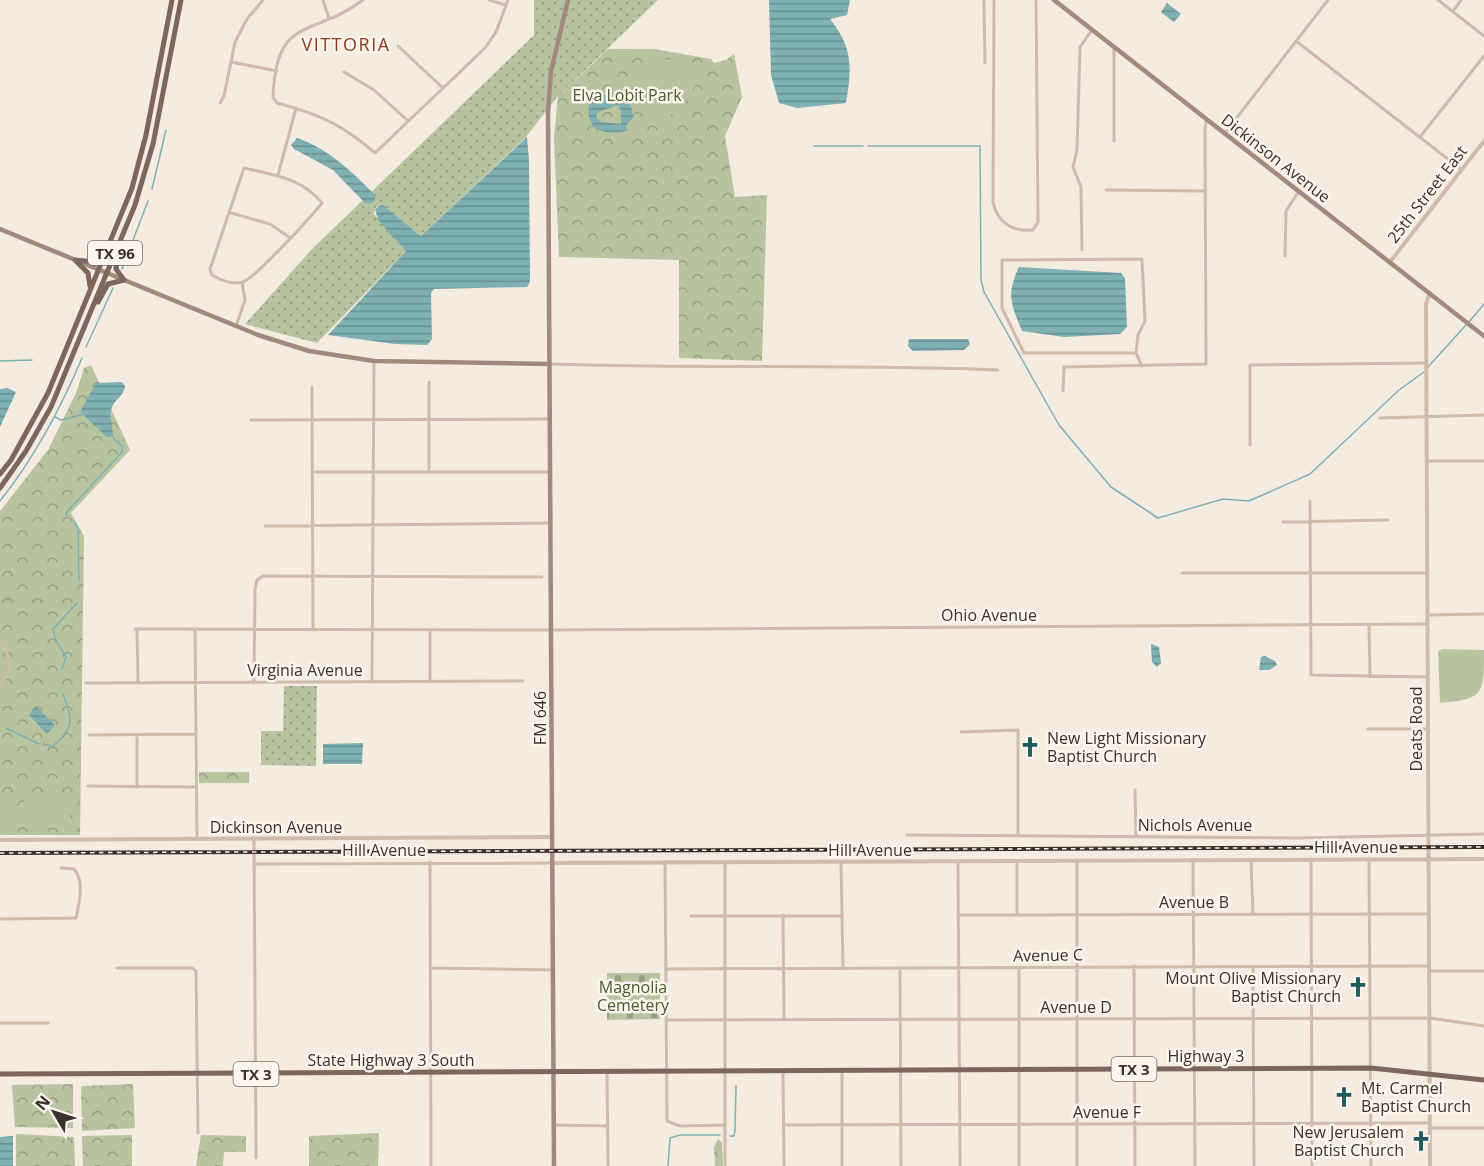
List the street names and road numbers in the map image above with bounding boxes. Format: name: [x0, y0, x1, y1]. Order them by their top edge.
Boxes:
street label: Dickinson Avenue: [1217, 109, 1335, 207]
street label: 25th Street East: [1382, 141, 1472, 247]
road number: TX 96: [88, 241, 142, 265]
street label: Ohio Avenue: [941, 604, 1037, 626]
street label: Virginia Avenue: [247, 659, 363, 681]
street label: Deats Road: [1405, 686, 1427, 772]
street label: FM 646: [529, 691, 551, 745]
street label: Nichols Avenue: [1138, 814, 1252, 836]
street label: Dickinson Avenue: [210, 816, 342, 838]
street label: Hill Avenue: [1314, 836, 1398, 858]
street label: Hill Avenue: [342, 839, 426, 861]
street label: Hill Avenue: [828, 839, 912, 861]
street label: Avenue B: [1159, 891, 1229, 913]
street label: Avenue C: [1013, 943, 1083, 967]
street label: Avenue D: [1040, 996, 1112, 1018]
street label: Highway 3: [1168, 1045, 1244, 1067]
street label: State Highway 3 South: [307, 1049, 475, 1071]
road number: TX 3: [1112, 1057, 1156, 1081]
road number: TX 3: [234, 1062, 278, 1086]
street label: Avenue F: [1073, 1101, 1141, 1123]

